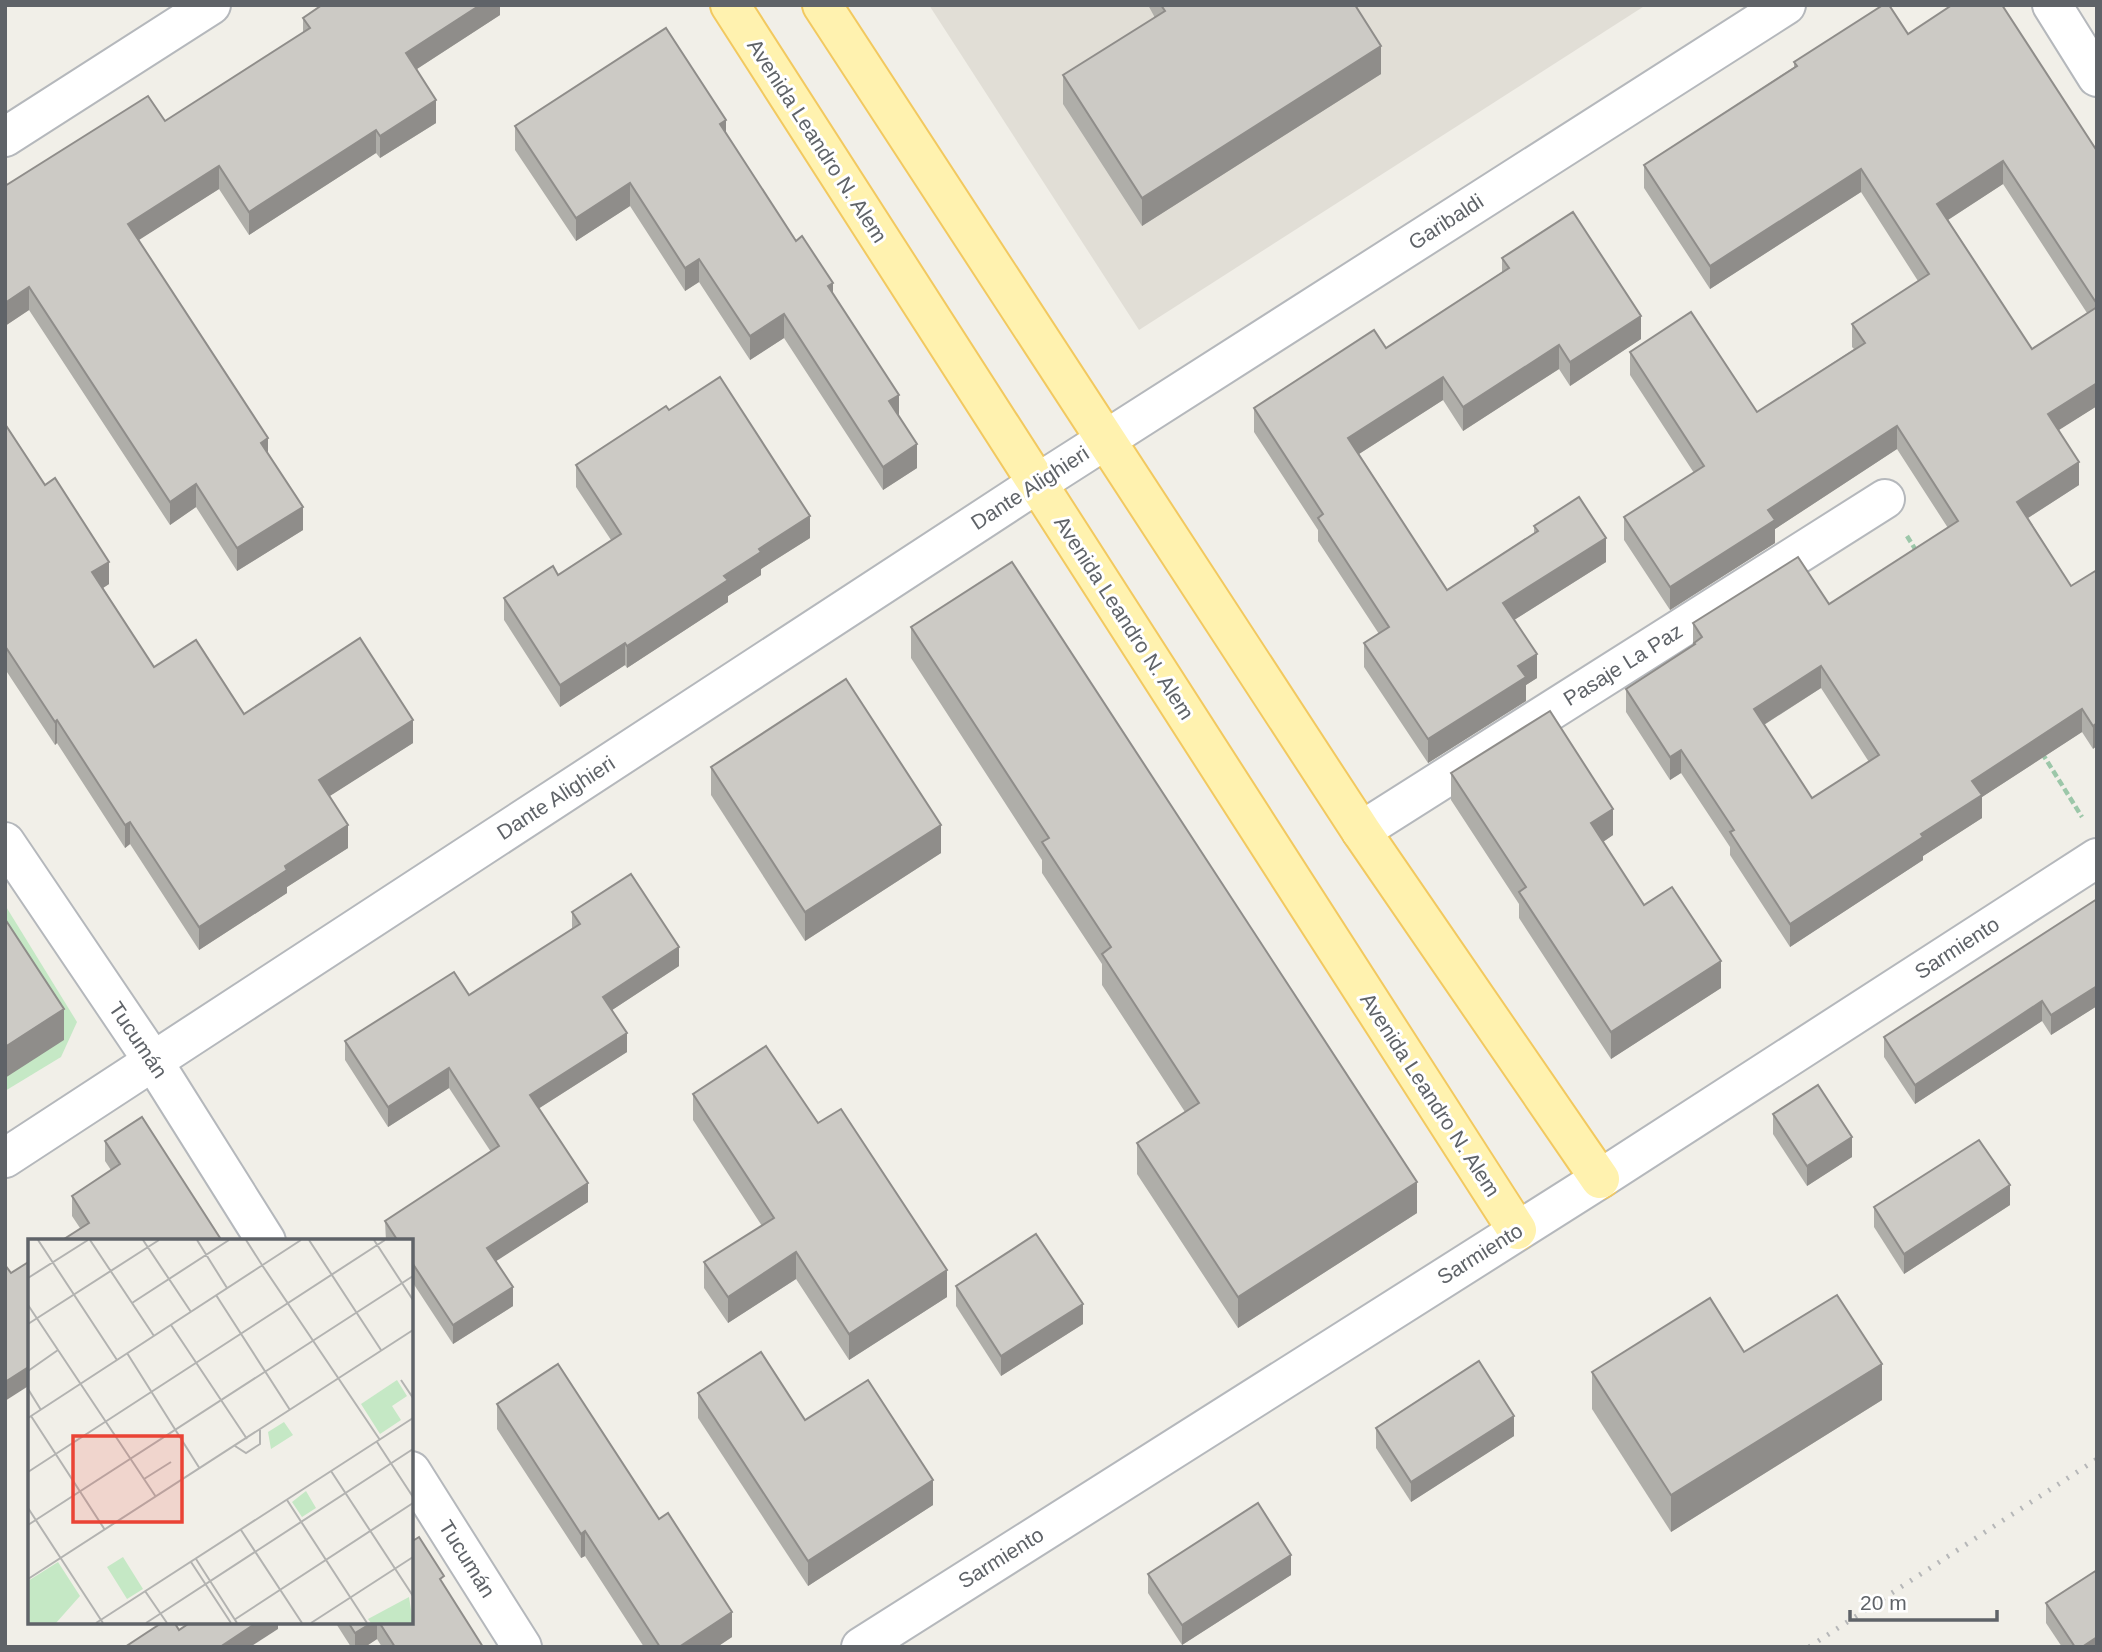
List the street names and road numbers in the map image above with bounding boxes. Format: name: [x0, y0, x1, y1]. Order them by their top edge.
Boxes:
street label: Avenida Leandro N. Alem: [743, 35, 892, 247]
street label: Garibaldi: [1404, 189, 1487, 254]
street label: Dante Alighieri: [967, 441, 1093, 534]
street label: Avenida Leandro N. Alem: [1050, 512, 1199, 724]
street label: Pasaje La Paz: [1559, 619, 1686, 710]
street label: Dante Alighieri: [493, 751, 619, 844]
street label: Sarmiento: [1910, 912, 2003, 983]
street label: Avenida Leandro N. Alem: [1356, 989, 1505, 1201]
street label: Tucumán: [105, 997, 172, 1082]
street label: Sarmiento: [1433, 1218, 1526, 1289]
street label: Tucumán: [435, 1516, 500, 1602]
street label: Sarmiento: [954, 1522, 1047, 1593]

